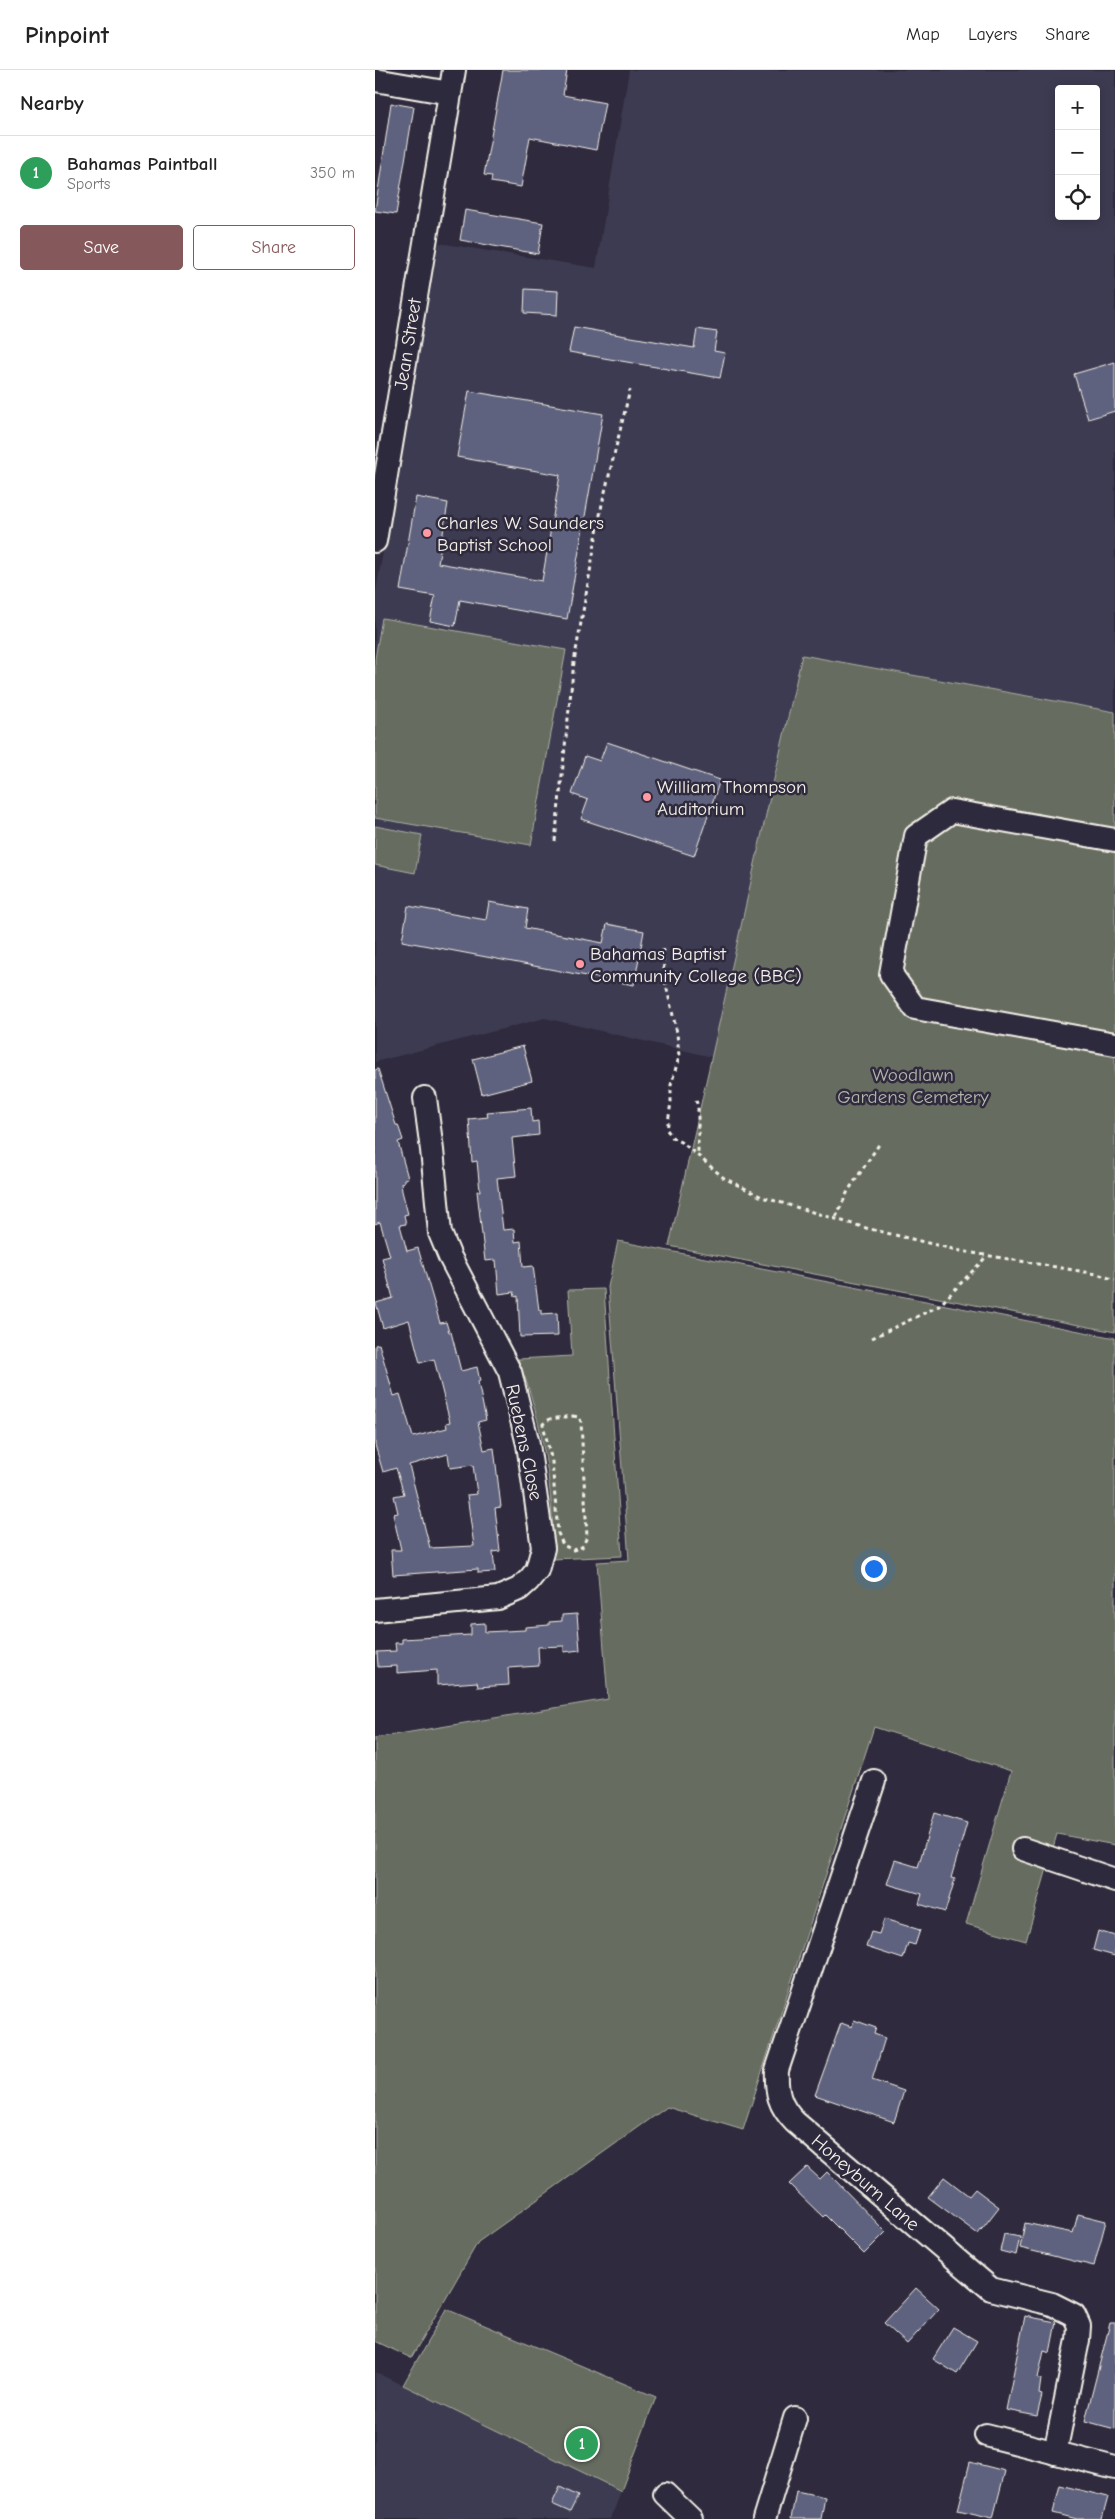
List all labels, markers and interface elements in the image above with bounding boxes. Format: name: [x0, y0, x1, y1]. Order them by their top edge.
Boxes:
text: Pinpoint: [25, 21, 109, 49]
text: Map: [906, 24, 940, 45]
text: Layers: [968, 24, 1017, 45]
text: Share: [1045, 24, 1090, 45]
map controls: [1055, 85, 1100, 220]
button: +: [1055, 85, 1100, 130]
text: Nearby: [20, 91, 84, 115]
button: −: [1055, 130, 1100, 175]
text: Bahamas Paintball: [67, 153, 217, 175]
text: 1: [33, 164, 39, 182]
text: 350 m: [310, 164, 355, 182]
text: Sports: [67, 175, 110, 193]
button: locate: [1055, 175, 1100, 220]
button: Save: [20, 225, 183, 270]
button: Share: [193, 225, 355, 270]
street label: Jean Street: [390, 296, 426, 392]
place label: Charles W. Saunders Baptist School: [437, 512, 604, 556]
marker: Charles W. Saunders Baptist School: [421, 527, 433, 539]
place label: William Thompson Auditorium: [657, 776, 807, 820]
marker: William Thompson Auditorium: [641, 791, 653, 803]
place label: Bahamas Baptist Community College (BBC): [590, 943, 802, 987]
marker: Bahamas Baptist Community College (BBC): [574, 958, 586, 970]
park label: Woodlawn Gardens Cemetery: [837, 1064, 989, 1108]
street label: Ruebens Close: [501, 1382, 547, 1502]
your location: [861, 1556, 887, 1582]
street label: Honeyburn Lane: [807, 2130, 924, 2236]
pin: 1: [566, 2425, 598, 2463]

